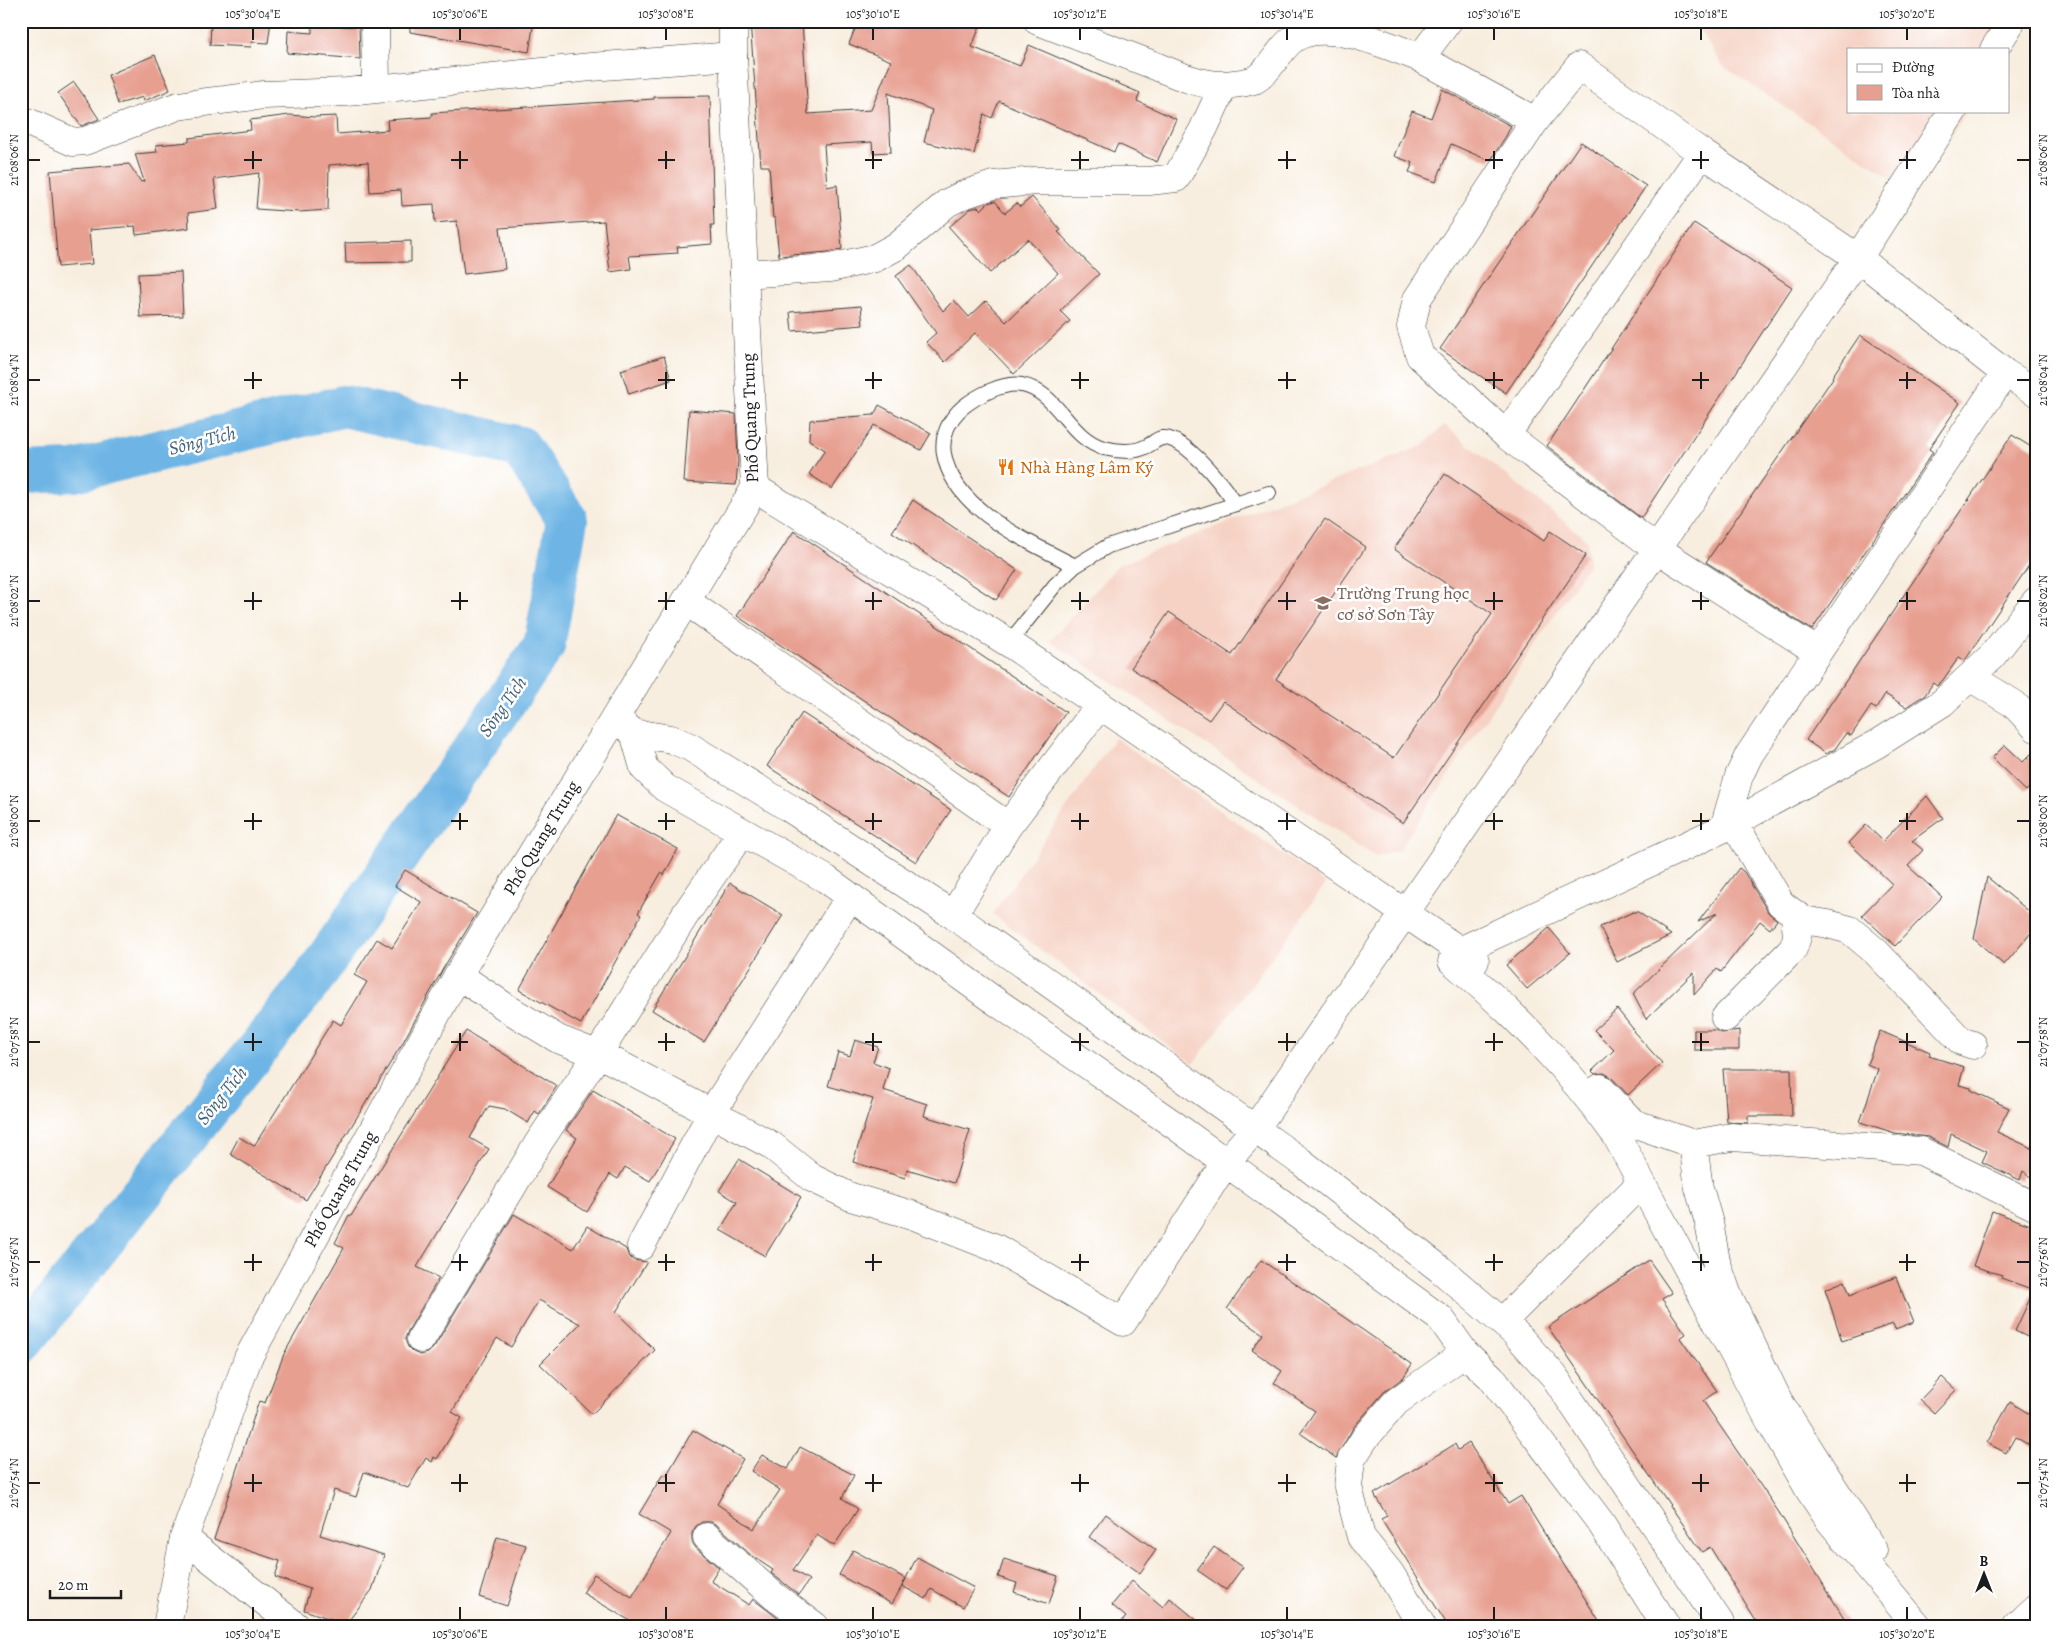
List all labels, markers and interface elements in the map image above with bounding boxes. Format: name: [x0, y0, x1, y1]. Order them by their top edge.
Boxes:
text: 105°30'04"E: [225, 6, 281, 22]
text: 105°30'06"E: [432, 6, 488, 22]
text: 105°30'08"E: [638, 6, 694, 22]
text: 105°30'10"E: [846, 6, 900, 22]
text: 105°30'12"E: [1053, 6, 1107, 22]
text: 105°30'14"E: [1261, 6, 1314, 22]
text: 105°30'16"E: [1467, 6, 1521, 22]
text: 105°30'18"E: [1674, 6, 1728, 22]
text: 105°30'20"E: [1879, 6, 1935, 22]
legend: [1847, 48, 2010, 112]
text: Đường: [1892, 57, 1935, 77]
text: Tòa nhà: [1892, 83, 1940, 103]
text: 21°08'06"N: [6, 134, 22, 186]
text: 21°08'06"N: [2035, 134, 2051, 186]
street label: Phố Quang Trung: [736, 353, 764, 483]
text: 21°08'04"N: [6, 354, 22, 406]
text: 21°08'04"N: [2035, 354, 2051, 406]
water label: Sông Tích: [166, 420, 239, 462]
place label: Nhà Hàng Lâm Ký: [1020, 455, 1154, 479]
restaurant icon: Nhà Hàng Lâm Ký: [996, 457, 1016, 477]
text: 21°08'02"N: [6, 575, 22, 627]
text: 21°08'02"N: [2035, 575, 2051, 627]
place label: Trường Trung học cơ sở Sơn Tây: [1337, 581, 1469, 626]
school or university icon: Trường Trung học cơ sở Sơn Tây: [1313, 593, 1333, 613]
water label: Sông Tích: [473, 671, 533, 742]
street label: Phố Quang Trung: [497, 776, 585, 900]
text: 21°08'00"N: [6, 794, 22, 847]
text: 21°08'00"N: [2035, 794, 2051, 847]
text: 21°07'58"N: [6, 1017, 22, 1067]
text: 21°07'58"N: [2035, 1017, 2051, 1067]
water label: Sông Tích: [190, 1061, 253, 1130]
street label: Phố Quang Trung: [298, 1126, 382, 1252]
text: 21°07'56"N: [6, 1237, 22, 1287]
text: 21°07'56"N: [2035, 1237, 2051, 1287]
text: 21°07'54"N: [6, 1458, 22, 1508]
text: 21°07'54"N: [2035, 1458, 2051, 1508]
north arrow: [1960, 1550, 2010, 1600]
text: B: [1980, 1552, 1989, 1571]
scale bar: [50, 1567, 121, 1599]
text: 20 m: [58, 1575, 89, 1595]
text: 105°30'04"E: [225, 1626, 281, 1642]
text: 105°30'06"E: [432, 1626, 488, 1642]
text: 105°30'08"E: [638, 1626, 694, 1642]
text: 105°30'10"E: [846, 1626, 900, 1642]
text: 105°30'12"E: [1053, 1626, 1107, 1642]
text: 105°30'14"E: [1261, 1626, 1314, 1642]
text: 105°30'16"E: [1467, 1626, 1521, 1642]
text: 105°30'18"E: [1674, 1626, 1728, 1642]
text: 105°30'20"E: [1879, 1626, 1935, 1642]

